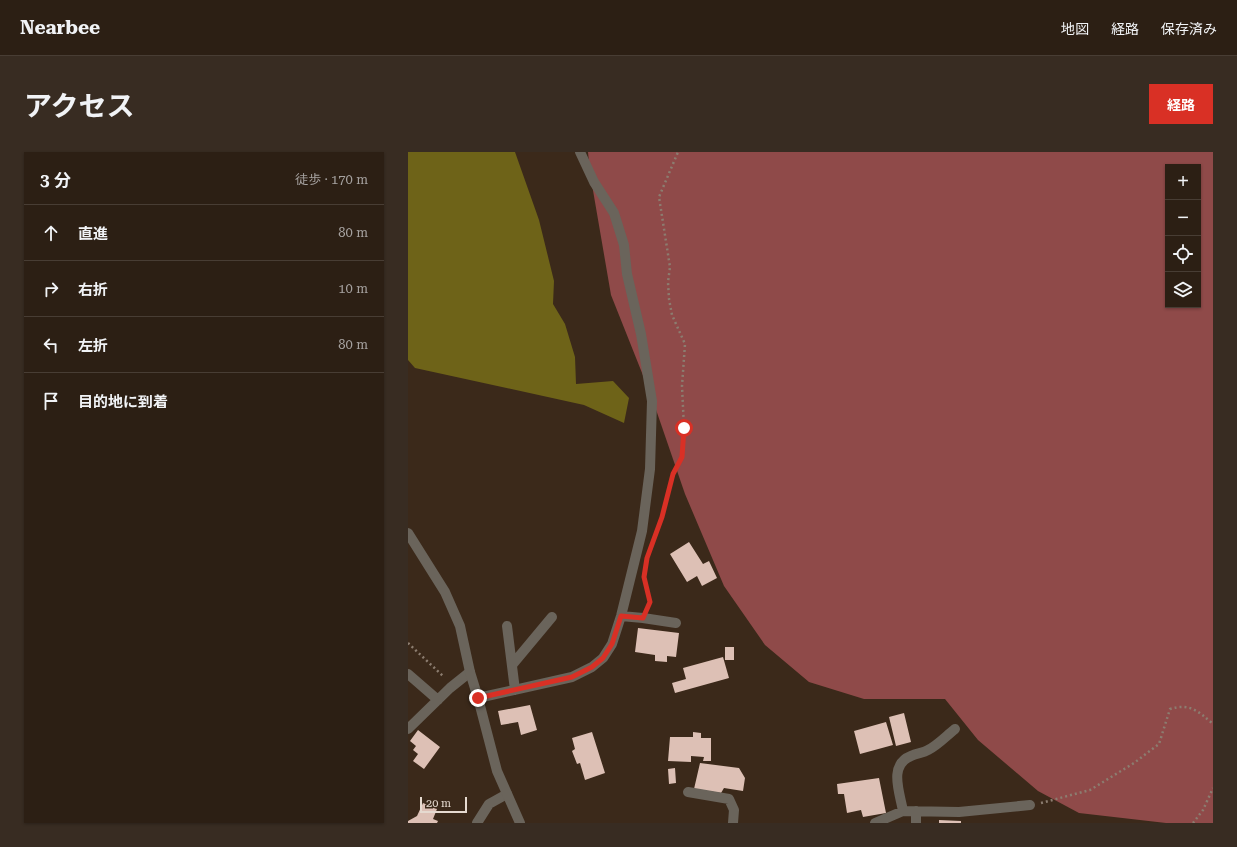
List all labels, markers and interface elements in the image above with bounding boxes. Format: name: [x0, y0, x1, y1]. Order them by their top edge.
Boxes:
text: Nearbee: [20, 16, 100, 39]
text: 地図: [1061, 21, 1089, 37]
text: 経路: [1111, 21, 1139, 37]
text: 保存済み: [1161, 21, 1217, 37]
button: 経路: [1149, 84, 1213, 124]
text: アクセス: [24, 90, 135, 123]
map controls: [1165, 164, 1201, 308]
button: +: [1165, 164, 1201, 200]
text: 3 分: [40, 170, 71, 190]
text: 徒歩 · 170 m: [295, 172, 368, 187]
button: −: [1165, 200, 1201, 236]
icon: ahead: [40, 222, 62, 244]
text: 直進: [78, 225, 108, 243]
text: 80 m: [338, 225, 368, 240]
button: locate: [1165, 236, 1201, 272]
button: layers: [1165, 272, 1201, 308]
icon: right: [40, 278, 62, 300]
text: 右折: [78, 281, 108, 299]
text: 10 m: [338, 281, 368, 296]
icon: left: [40, 334, 62, 356]
text: 左折: [78, 337, 108, 355]
text: 80 m: [338, 337, 368, 352]
icon: arrive: [40, 390, 62, 412]
text: 目的地に到着: [78, 393, 168, 411]
route start: [675, 419, 693, 437]
route end: [469, 689, 487, 707]
scale bar: [420, 795, 467, 814]
text: 20 m: [426, 797, 451, 810]

